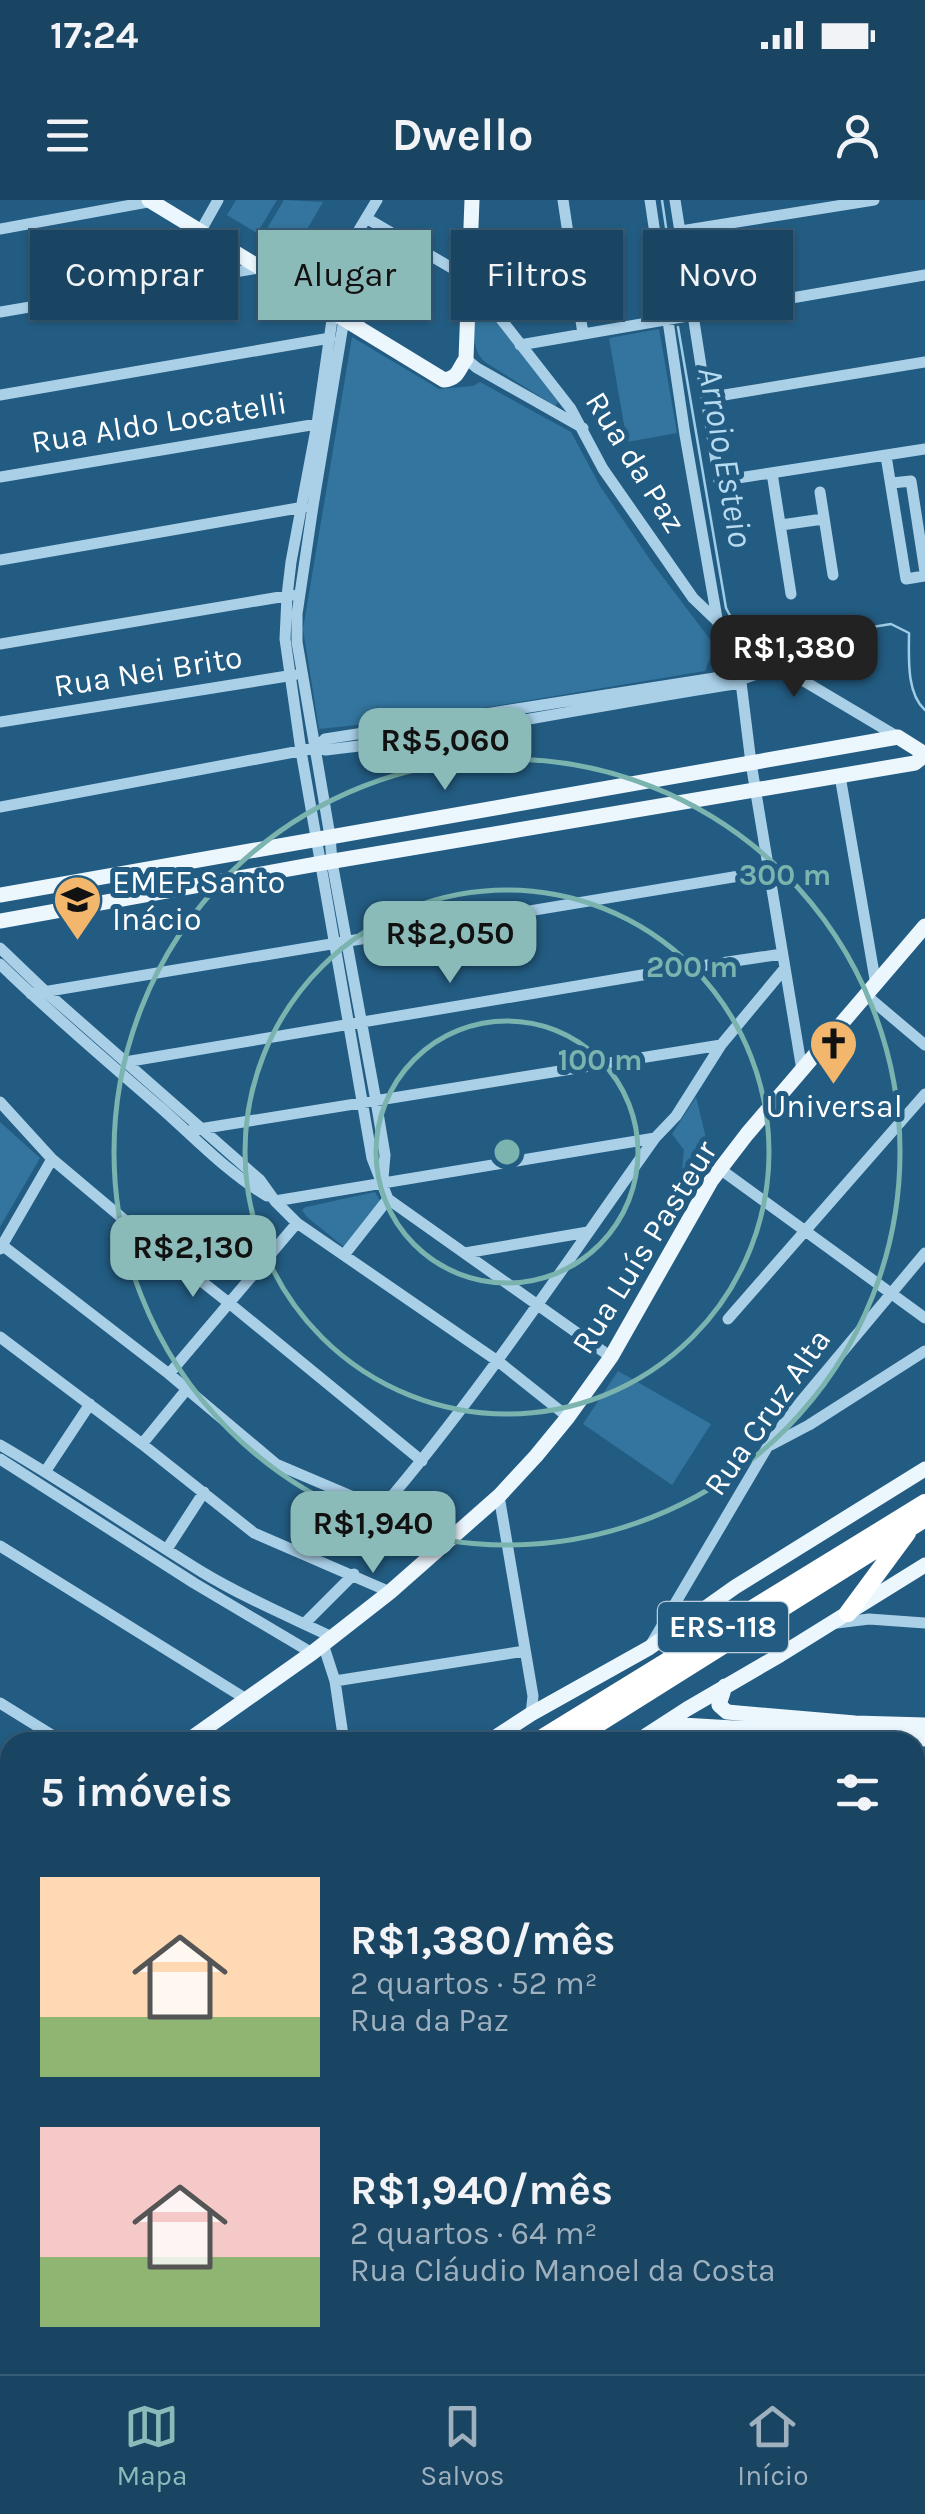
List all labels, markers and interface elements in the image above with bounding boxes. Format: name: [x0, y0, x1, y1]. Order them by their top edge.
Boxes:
text: 17:24: [50, 13, 138, 58]
icon: menu: [40, 108, 95, 163]
icon: person: [830, 108, 885, 163]
text: Dwello: [392, 109, 533, 161]
chip: Comprar: [30, 230, 238, 320]
chip: Alugar: [258, 230, 431, 320]
chip: Filtros: [451, 230, 623, 320]
chip: Novo: [643, 230, 793, 320]
water label: Arroio Esteio: [689, 364, 762, 550]
street label: Rua Aldo Locatelli: [29, 384, 289, 461]
street label: Rua da Paz: [578, 385, 693, 539]
pin: R$1,380: [702, 615, 886, 700]
text: R$1,380: [733, 629, 855, 666]
street label: Rua Nei Brito: [51, 638, 245, 705]
pin: R$5,060: [353, 708, 537, 793]
text: R$5,060: [380, 722, 510, 759]
text: 300 m: [739, 857, 831, 893]
place label: EMEF Santo Inácio: [112, 864, 285, 938]
school or university icon: EMEF Santo Inácio: [51, 874, 103, 942]
pin: R$2,050: [358, 901, 542, 986]
text: R$2,050: [385, 915, 515, 952]
text: 200 m: [646, 949, 738, 985]
church icon: Universal: [808, 1018, 860, 1086]
text: 100 m: [558, 1042, 642, 1078]
place label: Universal: [765, 1088, 903, 1125]
centre of rings: [489, 1134, 525, 1170]
street label: Rua Luís Pasteur: [564, 1134, 725, 1361]
pin: R$2,130: [101, 1215, 285, 1300]
text: R$2,130: [132, 1229, 254, 1266]
street label: Rua Cruz Alta: [696, 1322, 838, 1503]
pin: R$1,940: [281, 1491, 465, 1576]
text: R$1,940: [313, 1505, 433, 1542]
road number: ERS-118: [658, 1602, 788, 1652]
icon: filters: [830, 1765, 885, 1820]
text: 5 imóveis: [40, 1767, 232, 1817]
text: R$1,380/mês: [350, 1915, 615, 1965]
icon: home: [120, 1917, 240, 2037]
text: 2 quartos · 52 m²: [350, 1965, 598, 2002]
text: Rua da Paz: [350, 2002, 509, 2039]
text: R$1,940/mês: [350, 2165, 613, 2215]
icon: home: [120, 2167, 240, 2287]
text: 2 quartos · 64 m²: [350, 2215, 597, 2252]
text: Rua Cláudio Manoel da Costa: [350, 2252, 776, 2289]
tab: Mapa: [116, 2399, 187, 2492]
tab: Salvos: [420, 2399, 504, 2492]
tab: Início: [737, 2399, 809, 2492]

